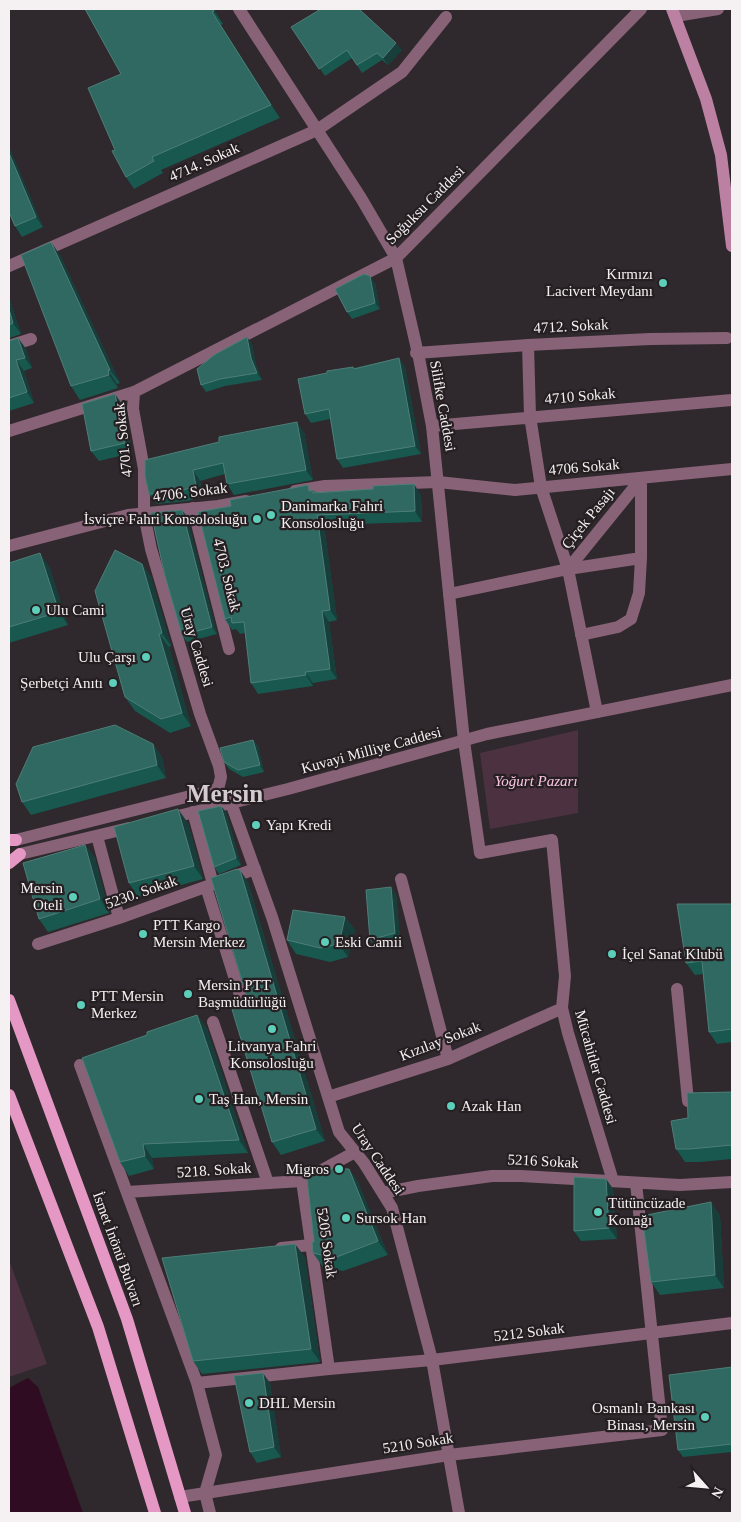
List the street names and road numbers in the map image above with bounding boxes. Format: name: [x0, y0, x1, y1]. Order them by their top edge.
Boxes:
street label: 4714. Sokak: [166, 139, 242, 185]
street label: Soğuksu Caddesi: [383, 163, 467, 247]
street label: 4712. Sokak: [533, 316, 609, 336]
street label: Silifke Caddesi: [427, 359, 459, 453]
street label: 4710 Sokak: [544, 385, 617, 407]
street label: 4701. Sokak: [111, 401, 135, 478]
street label: 4706 Sokak: [548, 456, 621, 478]
street label: 4706. Sokak: [152, 479, 229, 505]
street label: Çiçek Pasajı: [558, 484, 618, 552]
street label: 4703. Sokak: [210, 537, 244, 614]
street label: Uray Caddesi: [177, 605, 217, 689]
street label: Kuvayi Milliye Caddesi: [299, 724, 443, 776]
street label: 5230. Sokak: [103, 872, 180, 912]
street label: Mücahitler Caddesi: [572, 1008, 620, 1126]
street label: Kızılay Sokak: [397, 1018, 483, 1064]
street label: Uray Caddesi: [348, 1121, 408, 1197]
street label: 5216 Sokak: [507, 1151, 579, 1171]
street label: 5218. Sokak: [176, 1159, 252, 1181]
street label: İsmet İnönü Bulvarı: [90, 1189, 146, 1309]
street label: 5205 Sokak: [314, 1207, 340, 1280]
street label: 5212 Sokak: [493, 1320, 566, 1344]
street label: 5210 Sokak: [382, 1429, 455, 1456]

